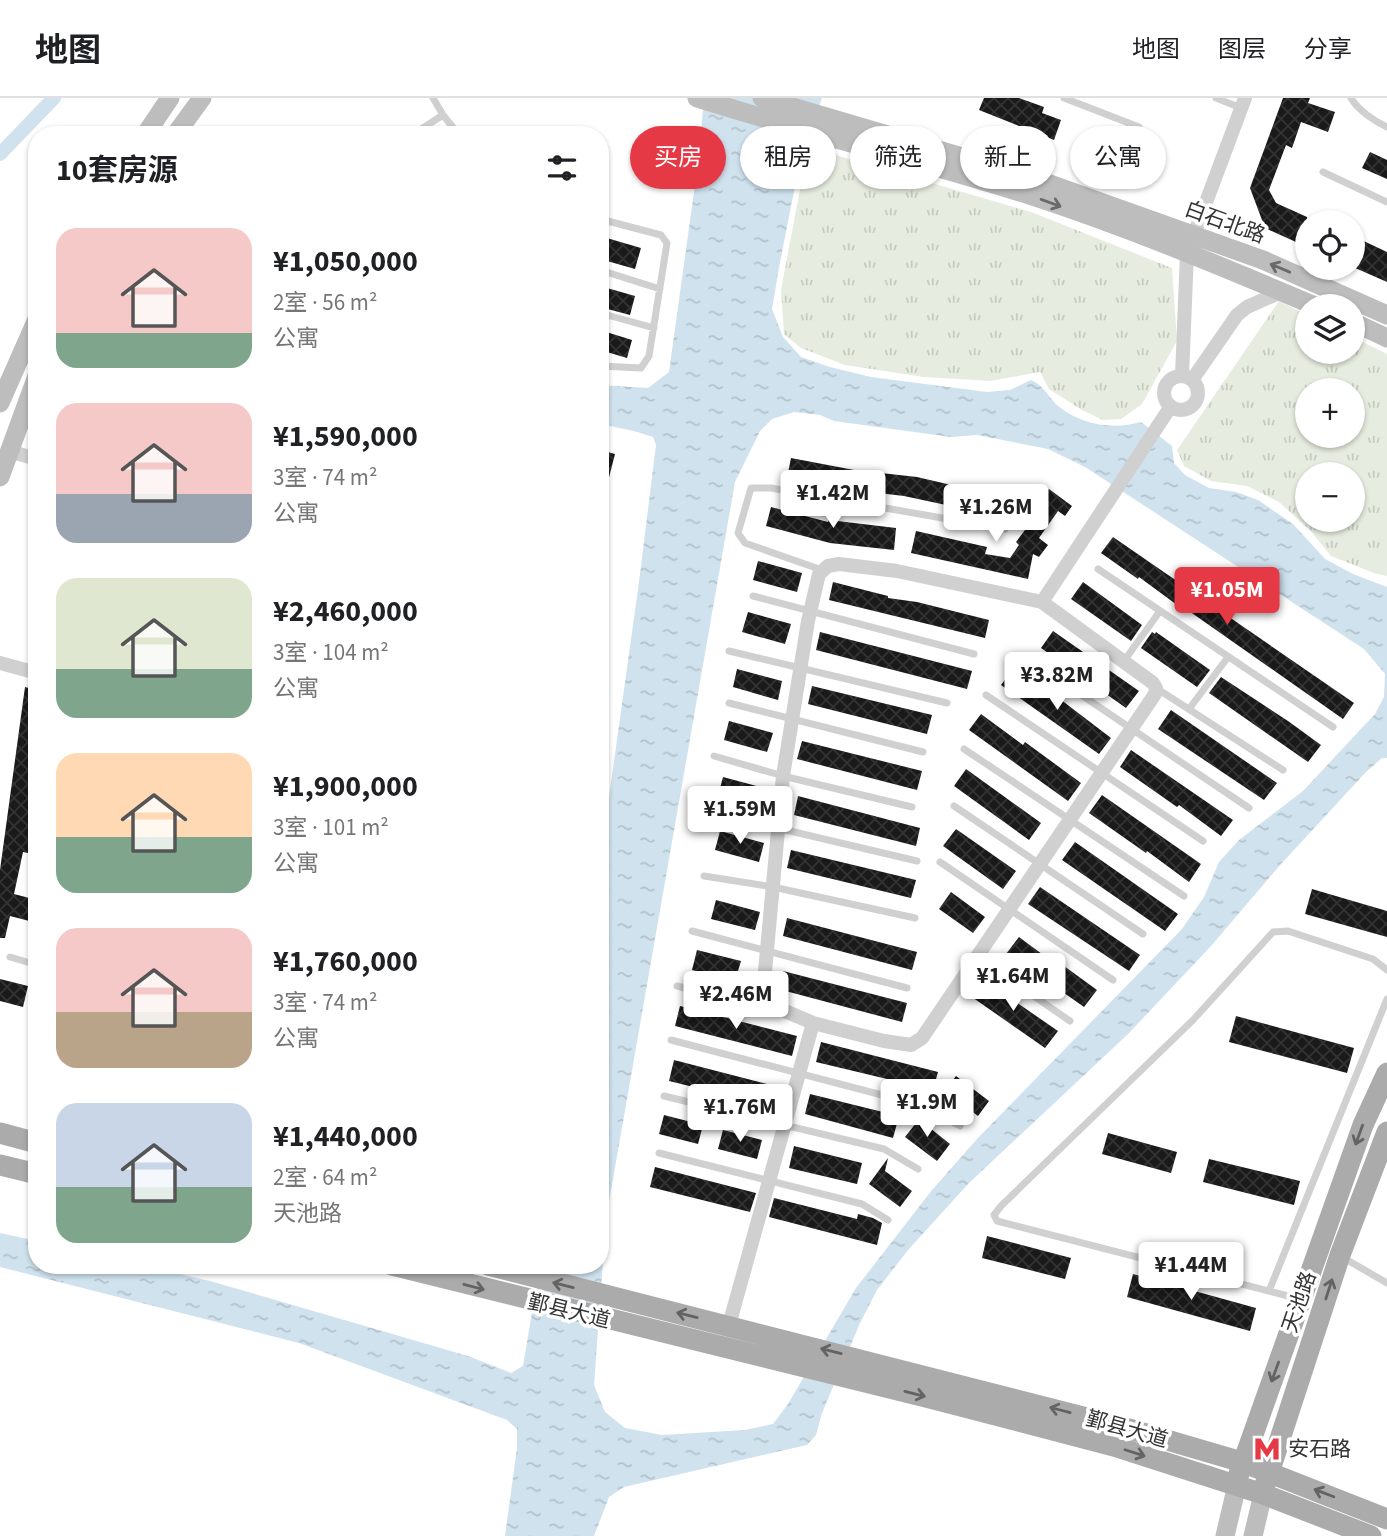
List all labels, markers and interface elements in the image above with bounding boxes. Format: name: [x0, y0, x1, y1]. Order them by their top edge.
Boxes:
text: 地图: [35, 27, 101, 74]
text: 地图: [1132, 32, 1180, 67]
text: 图层: [1218, 32, 1266, 67]
text: 分享: [1304, 32, 1352, 67]
chip: 买房: [630, 126, 726, 189]
chip: 租房: [740, 126, 836, 189]
chip: 筛选: [850, 126, 946, 189]
chip: 新上: [960, 126, 1056, 189]
chip: 公寓: [1070, 126, 1166, 189]
text: 10套房源: [56, 149, 178, 192]
icon: filters: [543, 149, 581, 187]
street label: 白石北路: [1180, 194, 1270, 250]
one-way arrow: [1039, 198, 1061, 210]
map controls: [1295, 210, 1365, 532]
button: locate: [1295, 210, 1365, 280]
text: ¥1,050,000: [273, 240, 418, 283]
icon: home: [112, 256, 196, 340]
one-way arrow: [1269, 261, 1291, 274]
text: 2室 · 56 m²: [273, 286, 377, 319]
button: layers: [1295, 294, 1365, 364]
text: 公寓: [273, 322, 319, 355]
button: +: [1295, 378, 1365, 448]
text: ¥1,590,000: [273, 415, 418, 458]
icon: home: [112, 431, 196, 515]
text: 3室 · 74 m²: [273, 461, 377, 494]
button: −: [1295, 462, 1365, 532]
pin: ¥1.42M: [776, 470, 890, 530]
text: ¥1.42M: [796, 476, 870, 509]
pin: ¥1.26M: [939, 484, 1053, 544]
text: ¥1.26M: [959, 490, 1033, 523]
text: 公寓: [273, 497, 319, 530]
pin: ¥1.05M: [1170, 568, 1284, 627]
text: ¥1.05M: [1190, 573, 1264, 606]
text: ¥2,460,000: [273, 590, 418, 633]
icon: home: [112, 606, 196, 690]
text: 3室 · 104 m²: [273, 636, 389, 669]
pin: ¥3.82M: [1000, 652, 1114, 712]
text: ¥3.82M: [1020, 658, 1094, 691]
text: 公寓: [273, 672, 319, 705]
text: ¥1,900,000: [273, 765, 418, 808]
icon: home: [112, 781, 196, 865]
pin: ¥1.59M: [683, 786, 797, 846]
text: ¥1.59M: [703, 792, 777, 825]
text: 3室 · 101 m²: [273, 811, 389, 844]
text: 公寓: [273, 847, 319, 880]
text: ¥1,760,000: [273, 940, 418, 983]
pin: ¥1.64M: [956, 954, 1070, 1013]
icon: home: [112, 956, 196, 1040]
text: ¥1.64M: [976, 959, 1050, 992]
pin: ¥2.46M: [679, 972, 793, 1031]
text: ¥2.46M: [699, 977, 773, 1010]
text: 3室 · 74 m²: [273, 986, 377, 1019]
text: 公寓: [273, 1022, 319, 1055]
pin: ¥1.9M: [878, 1080, 976, 1139]
pin: ¥1.76M: [683, 1084, 797, 1144]
text: ¥1.9M: [897, 1085, 957, 1118]
text: ¥1.76M: [703, 1090, 777, 1123]
text: ¥1,440,000: [273, 1115, 418, 1158]
one-way arrow: [1352, 1123, 1365, 1145]
icon: home: [112, 1131, 196, 1215]
text: 2室 · 64 m²: [273, 1161, 377, 1194]
text: 天池路: [273, 1197, 342, 1230]
pin: ¥1.44M: [1134, 1242, 1248, 1302]
text: ¥1.44M: [1154, 1248, 1228, 1281]
street label: 天池路: [1275, 1267, 1323, 1337]
one-way arrow: [552, 1278, 575, 1291]
one-way arrow: [1324, 1278, 1336, 1300]
one-way arrow: [462, 1281, 485, 1294]
street label: 鄞县大道: [525, 1286, 613, 1336]
one-way arrow: [677, 1308, 699, 1321]
one-way arrow: [820, 1344, 843, 1357]
one-way arrow: [1267, 1361, 1280, 1383]
one-way arrow: [903, 1388, 926, 1402]
one-way arrow: [1050, 1403, 1072, 1416]
street label: 鄞县大道: [1082, 1403, 1172, 1455]
metro station icon: 安石路: [1252, 1434, 1282, 1464]
place label: 安石路: [1288, 1434, 1351, 1464]
one-way arrow: [1124, 1447, 1146, 1460]
one-way arrow: [1314, 1486, 1335, 1498]

